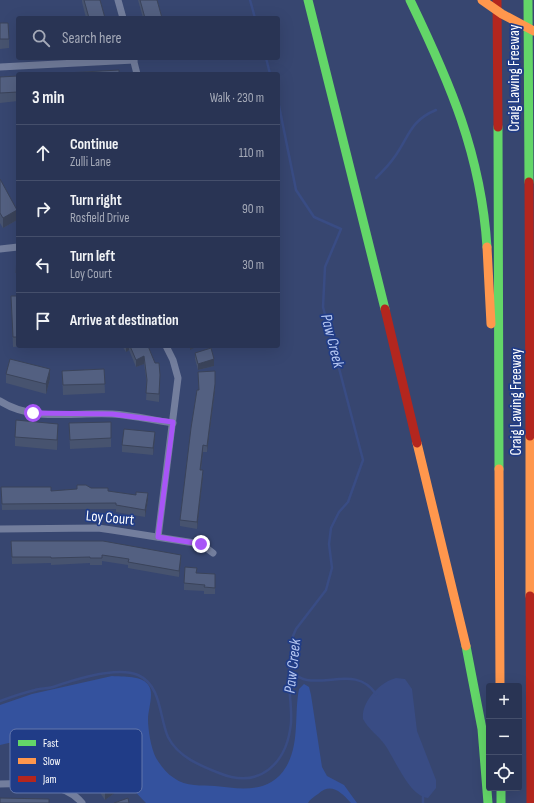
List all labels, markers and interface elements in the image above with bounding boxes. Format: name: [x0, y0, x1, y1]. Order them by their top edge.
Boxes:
search box: [16, 16, 280, 60]
street label: Craig Lawing Freeway: [505, 24, 524, 131]
icon: search: [30, 27, 52, 49]
text: Search here: [62, 29, 122, 48]
text: 3 min: [32, 88, 65, 108]
text: Walk · 230 m: [210, 90, 264, 106]
text: Continue: [70, 135, 119, 154]
icon: ahead: [32, 142, 54, 164]
text: 110 m: [239, 145, 264, 161]
text: Zulli Lane: [70, 154, 111, 170]
text: Turn right: [70, 191, 122, 210]
icon: right: [32, 198, 54, 220]
text: 90 m: [242, 201, 264, 217]
text: Rosfield Drive: [70, 210, 129, 226]
text: Turn left: [70, 247, 115, 266]
icon: left: [32, 254, 54, 276]
text: 30 m: [242, 257, 264, 273]
text: Loy Court: [70, 266, 112, 282]
icon: arrive: [32, 310, 54, 332]
text: Arrive at destination: [70, 311, 179, 330]
water label: Paw Creek: [316, 312, 348, 371]
street label: Craig Lawing Freeway: [507, 348, 526, 455]
route start: [24, 404, 42, 422]
street label: Loy Court: [85, 506, 135, 530]
route end: [192, 535, 210, 553]
water label: Paw Creek: [281, 637, 305, 694]
map controls: [486, 683, 522, 791]
button: +: [486, 683, 522, 719]
button: −: [486, 719, 522, 755]
legend: [10, 729, 142, 793]
text: Fast: [43, 737, 59, 750]
text: Slow: [43, 755, 60, 768]
button: locate: [486, 755, 522, 791]
text: Jam: [42, 773, 57, 786]

